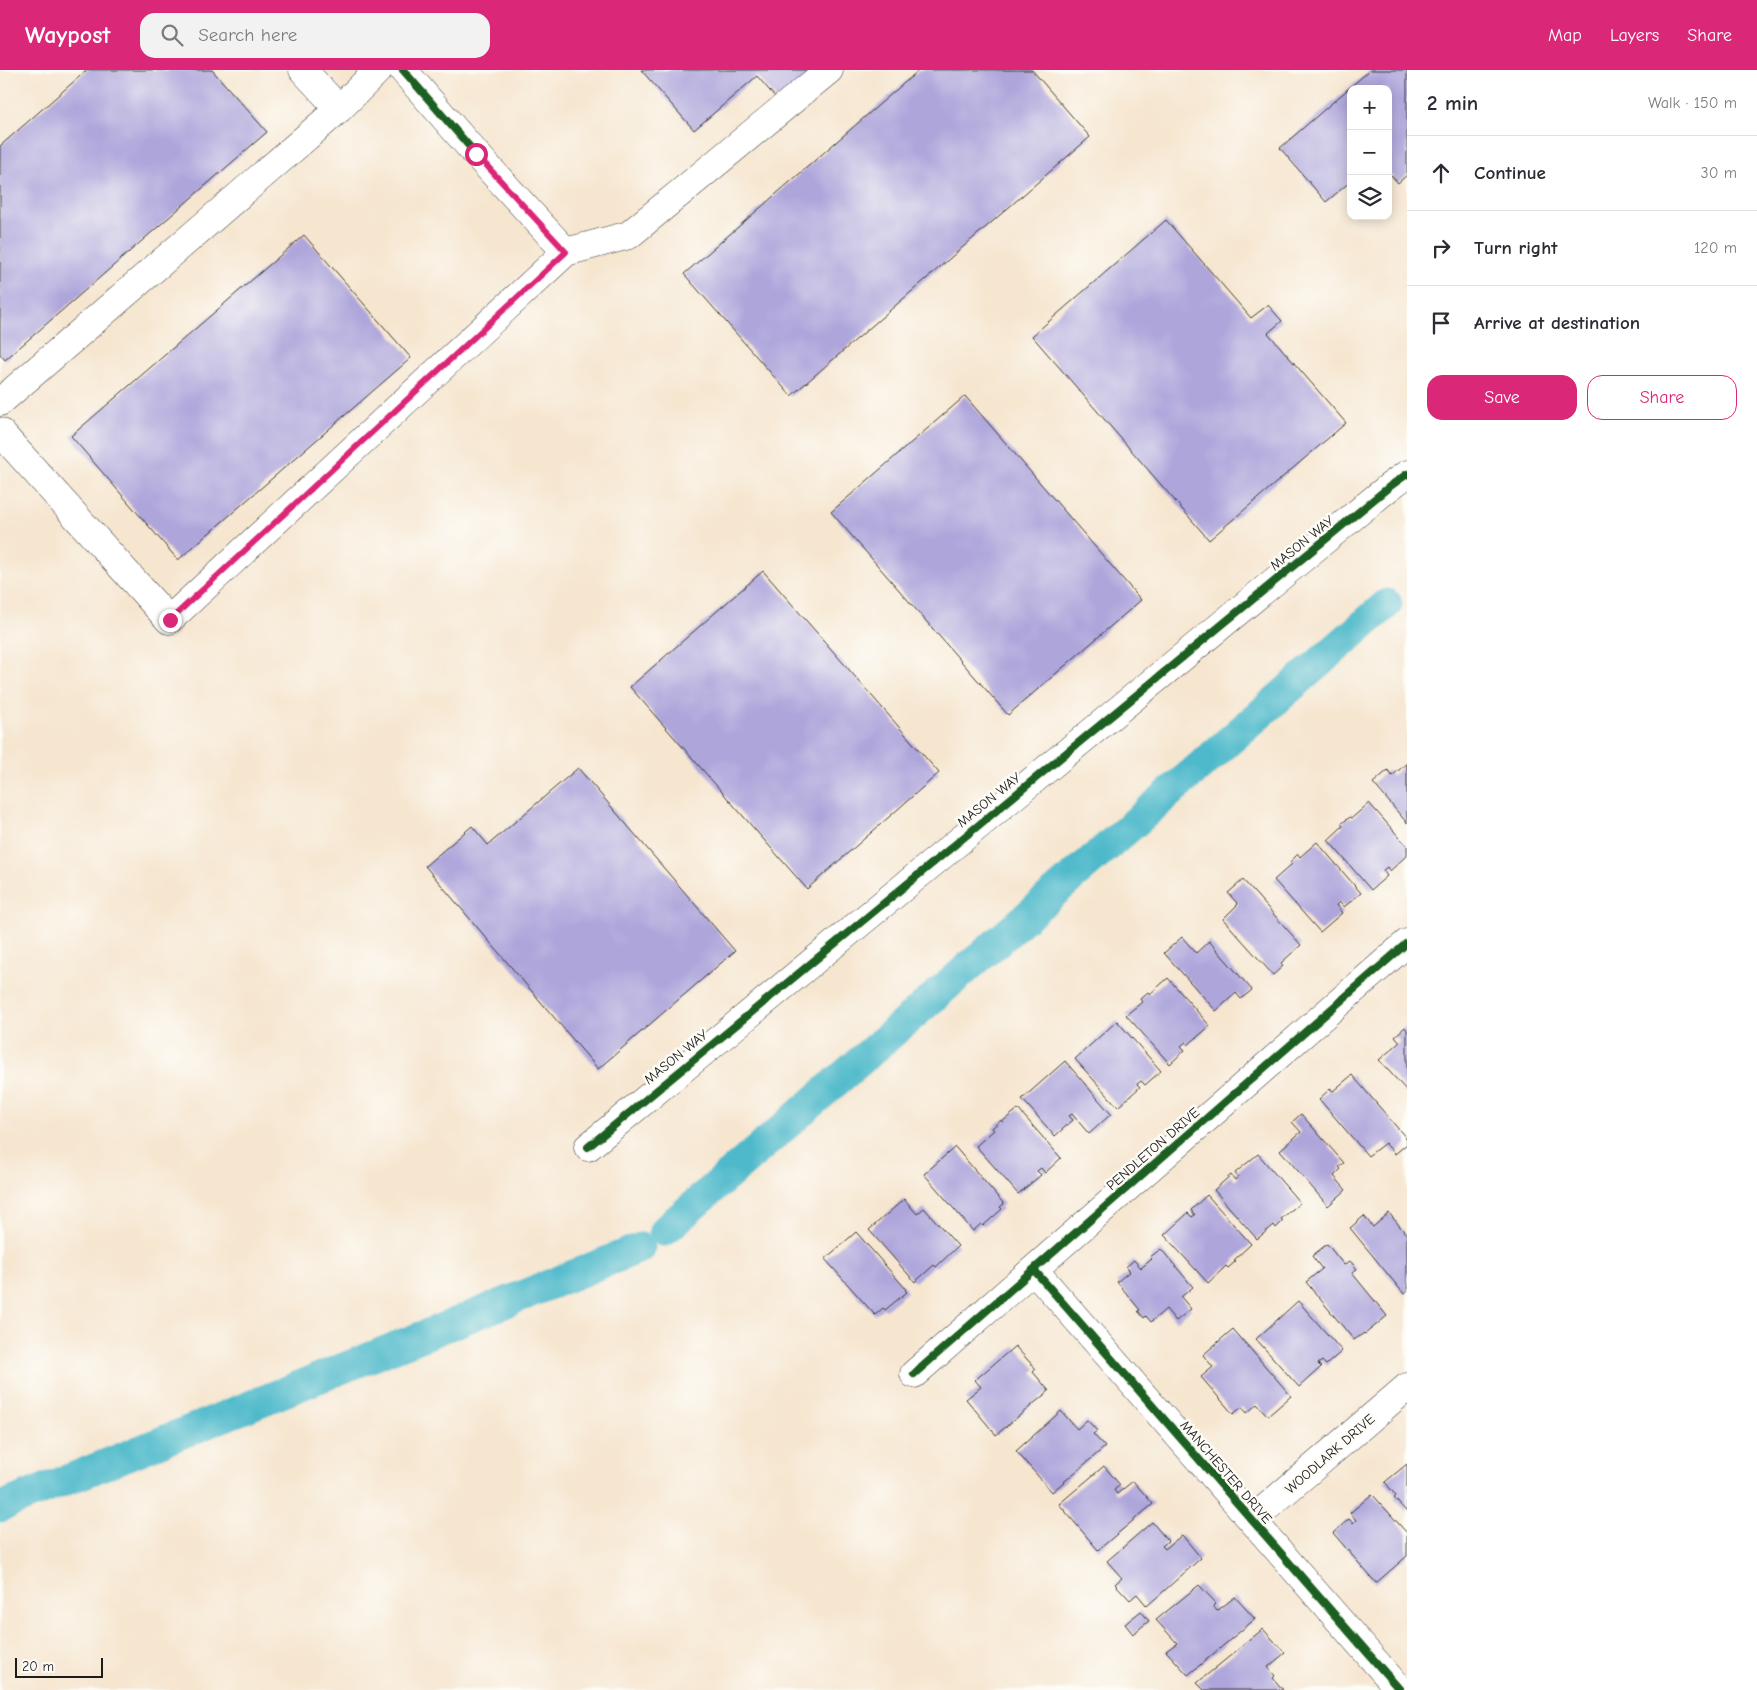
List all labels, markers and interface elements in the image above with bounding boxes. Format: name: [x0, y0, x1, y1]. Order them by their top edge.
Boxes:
search box: [140, 13, 490, 58]
text: Waypost: [25, 21, 110, 49]
icon: search: [158, 21, 186, 49]
text: Search here: [198, 24, 297, 46]
text: Map: [1548, 25, 1582, 46]
text: Layers: [1610, 25, 1659, 46]
text: Share: [1687, 25, 1732, 46]
map controls: [1347, 85, 1392, 220]
button: +: [1347, 85, 1392, 130]
text: 2 min: [1427, 91, 1478, 115]
text: Walk · 150 m: [1648, 94, 1737, 112]
button: −: [1347, 130, 1392, 175]
route start: [465, 143, 488, 166]
icon: ahead: [1427, 159, 1455, 187]
text: Continue: [1474, 162, 1546, 184]
text: 30 m: [1701, 164, 1737, 182]
button: layers: [1347, 175, 1392, 220]
icon: right: [1427, 234, 1455, 262]
text: Turn right: [1474, 237, 1558, 259]
text: 120 m: [1694, 239, 1737, 257]
icon: arrive: [1427, 309, 1455, 337]
text: Arrive at destination: [1474, 312, 1640, 334]
button: Save: [1427, 375, 1577, 420]
button: Share: [1587, 375, 1737, 420]
street label: MASON WAY: [1267, 512, 1338, 574]
route end: [159, 609, 182, 632]
street label: MASON WAY: [954, 769, 1025, 831]
street label: MASON WAY: [641, 1026, 712, 1088]
street label: PENDLETON DRIVE: [1103, 1104, 1203, 1194]
street label: WOODLARK DRIVE: [1282, 1411, 1378, 1497]
street label: MANCHESTER DRIVE: [1177, 1417, 1275, 1527]
scale bar: [15, 1655, 102, 1678]
text: 20 m: [22, 1658, 54, 1675]

